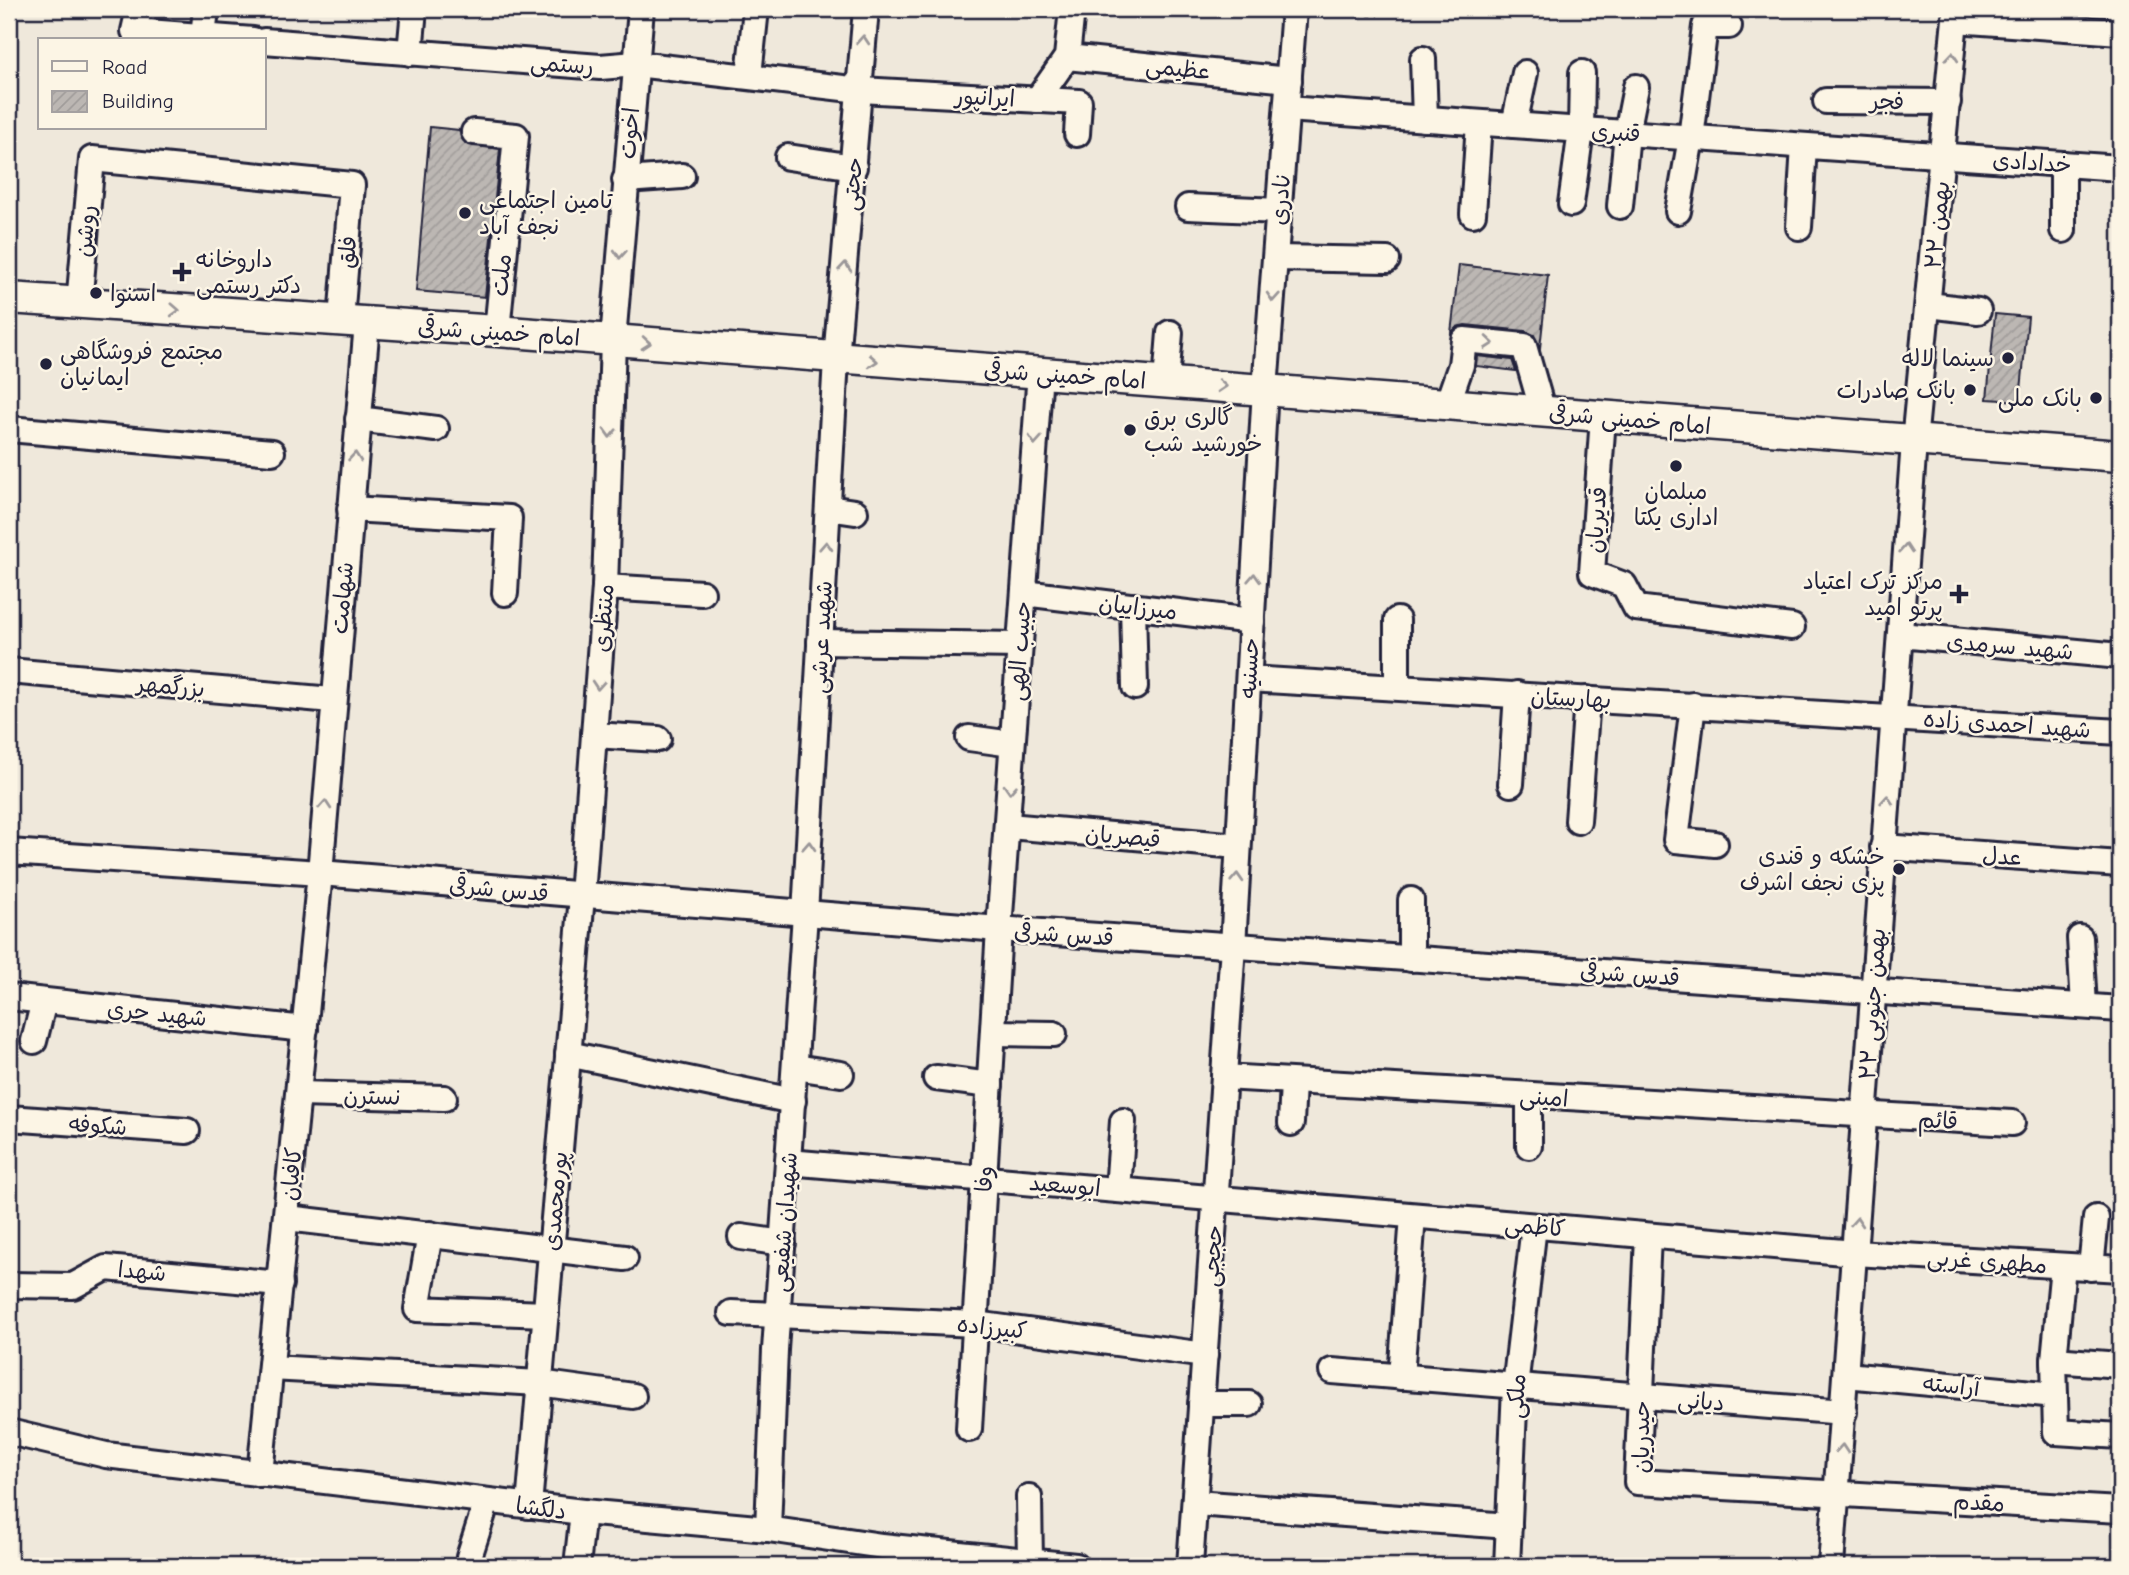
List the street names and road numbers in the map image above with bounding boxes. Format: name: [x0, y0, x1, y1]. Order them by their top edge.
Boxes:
street label: رستمی: [529, 49, 595, 81]
street label: عظیمی: [1144, 52, 1211, 86]
street label: ایرانپور: [952, 82, 1016, 114]
street label: فجر: [1868, 88, 1904, 115]
street label: اخوت: [614, 106, 645, 160]
street label: قنبری: [1590, 117, 1642, 148]
street label: خدادادی: [1992, 146, 2072, 179]
street label: حجتی: [837, 156, 869, 212]
street label: نادری: [1265, 172, 1296, 226]
street label: ۲۲ بهمن: [1919, 180, 1956, 270]
street label: روشن: [70, 204, 101, 258]
street label: فلق: [333, 235, 362, 270]
street label: ملت: [486, 253, 517, 298]
street label: امام خمینی شرقی: [417, 312, 581, 356]
street label: امام خمینی شرقی: [983, 355, 1147, 399]
street label: امام خمینی شرقی: [1547, 398, 1712, 444]
street label: قدیریان: [1581, 486, 1612, 554]
street label: شهامت: [326, 561, 359, 635]
street label: شهید عرشی: [805, 580, 839, 694]
street label: منتظری: [588, 583, 619, 653]
street label: میرزاییان: [1097, 589, 1179, 626]
street label: حبیب الهی: [1003, 600, 1037, 702]
street label: شهید سرمدی: [1945, 628, 2075, 665]
street label: حسنیه: [1234, 637, 1265, 699]
street label: بزرگمهر: [134, 670, 206, 703]
street label: بهارستان: [1530, 683, 1612, 714]
street label: شهید احمدی زاده: [1922, 705, 2092, 744]
street label: قیصریان: [1084, 820, 1162, 853]
street label: عدل: [1981, 842, 2023, 871]
street label: قدس شرقی: [448, 871, 550, 907]
street label: قدس شرقی: [1013, 917, 1115, 951]
street label: ۲۲ بهمن جنوبی: [1854, 927, 1892, 1081]
street label: قدس شرقی: [1579, 957, 1681, 991]
street label: شهید حری: [106, 995, 208, 1032]
street label: امینی: [1519, 1082, 1569, 1114]
street label: نسترن: [343, 1083, 401, 1110]
street label: قائم: [1917, 1106, 1959, 1139]
street label: شکوفه: [68, 1110, 128, 1141]
street label: کافیان: [275, 1146, 308, 1202]
street label: پورمحمدی: [538, 1150, 574, 1252]
street label: شهیدان شفیعی: [766, 1151, 804, 1293]
street label: وفا: [970, 1165, 999, 1193]
street label: ابوسعید: [1028, 1169, 1102, 1202]
street label: کاظمی: [1503, 1210, 1567, 1244]
street label: حججی: [1197, 1224, 1229, 1288]
street label: مطهری غربی: [1926, 1244, 2048, 1280]
street label: شهدا: [117, 1256, 167, 1287]
street label: کبیرزاده: [956, 1310, 1029, 1345]
street label: آراسته: [1921, 1369, 1982, 1402]
street label: ملکی: [1501, 1373, 1533, 1419]
street label: دیانی: [1677, 1386, 1725, 1418]
street label: حیدریان: [1628, 1400, 1655, 1474]
street label: مقدم: [1952, 1488, 2006, 1521]
street label: دلگشا: [514, 1492, 568, 1525]

